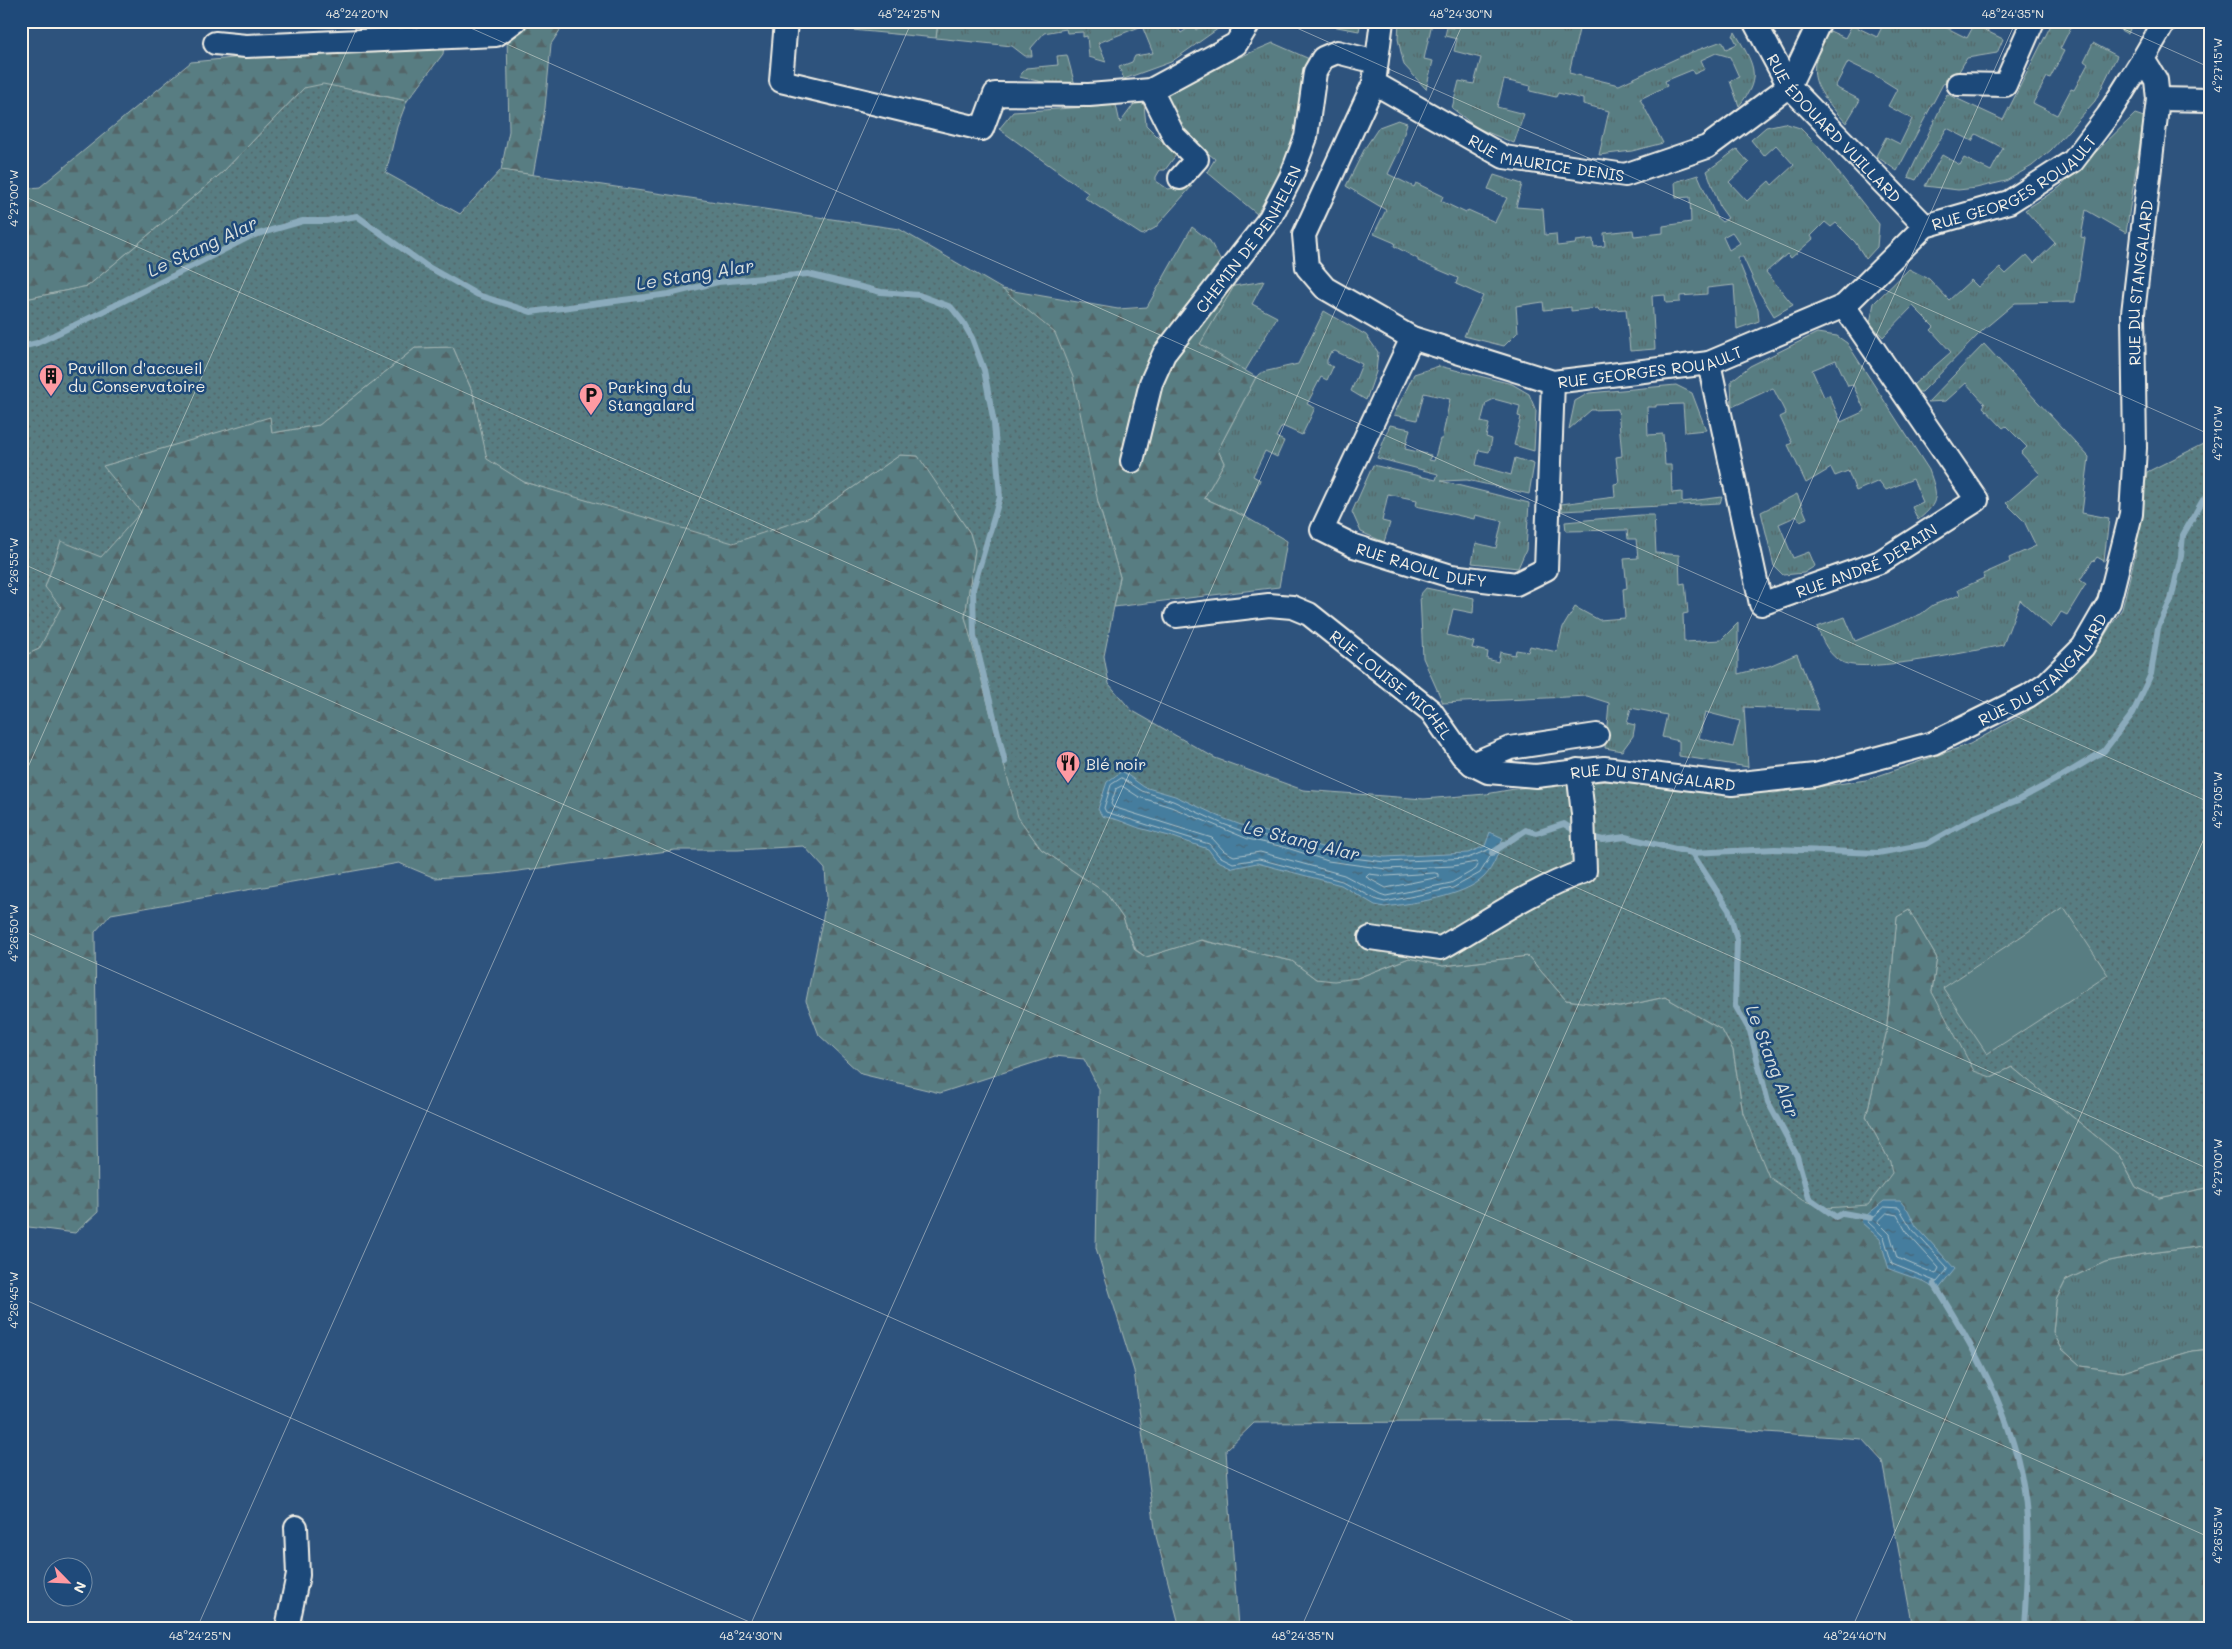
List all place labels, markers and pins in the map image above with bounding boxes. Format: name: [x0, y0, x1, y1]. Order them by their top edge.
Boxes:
place label: Pavillon d'accueil du Conservatoire: [68, 357, 205, 396]
building icon: Pavillon d'accueil du Conservatoire: [38, 363, 64, 397]
place label: Parking du Stangalard: [608, 376, 694, 415]
parking icon: Parking du Stangalard: [578, 382, 604, 416]
restaurant icon: Blé noir: [1055, 750, 1081, 784]
place label: Blé noir: [1086, 753, 1146, 774]

